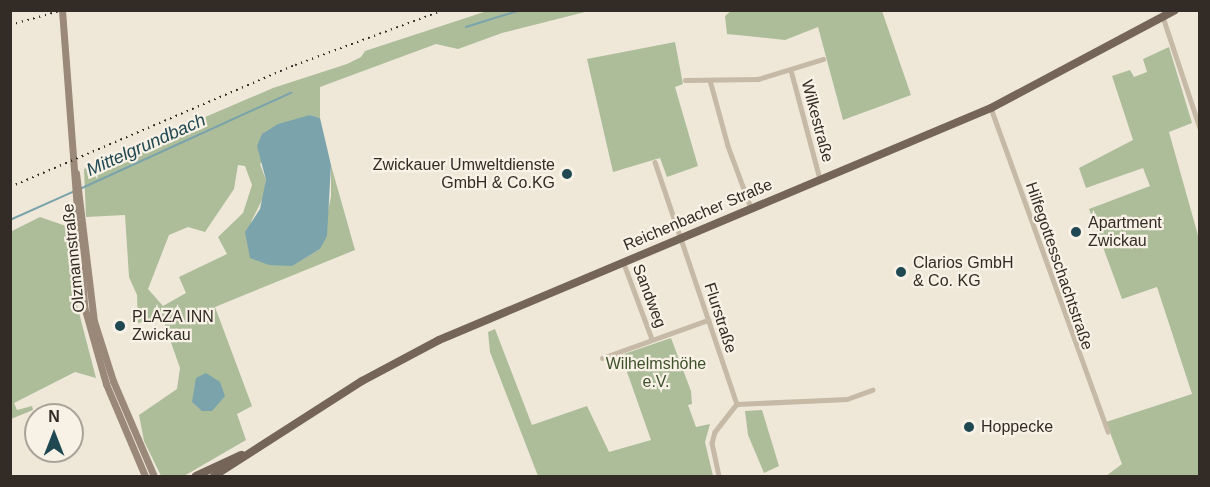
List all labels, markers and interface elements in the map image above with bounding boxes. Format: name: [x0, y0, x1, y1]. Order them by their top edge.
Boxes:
street label: Wilkestraße: [797, 78, 837, 164]
water label: Mittelgrundbach: [83, 109, 209, 181]
place label: Zwickauer Umweltdienste GmbH & Co.KG: [373, 155, 555, 193]
marker: Zwickauer Umweltdienste GmbH & Co.KG: [560, 167, 574, 181]
street label: Reichenbacher Straße: [621, 175, 775, 255]
street label: Hilfegottesschachtstraße: [1021, 180, 1097, 352]
street label: Olzmannstraße: [59, 203, 89, 313]
place label: Apartment Zwickau: [1088, 213, 1162, 251]
marker: Apartment Zwickau: [1069, 225, 1083, 239]
place label: Clarios GmbH & Co. KG: [913, 253, 1013, 291]
street label: Sandweg: [628, 261, 670, 331]
marker: Clarios GmbH & Co. KG: [894, 265, 908, 279]
street label: Flurstraße: [700, 280, 740, 356]
place label: PLAZA INN Zwickau: [132, 307, 215, 345]
marker: PLAZA INN Zwickau: [113, 319, 127, 333]
park label: Wilhelmshöhe e.V.: [606, 354, 706, 392]
north arrow: [24, 403, 84, 463]
text: N: [48, 408, 60, 425]
place label: Hoppecke: [981, 417, 1053, 437]
marker: Hoppecke: [962, 420, 976, 434]

